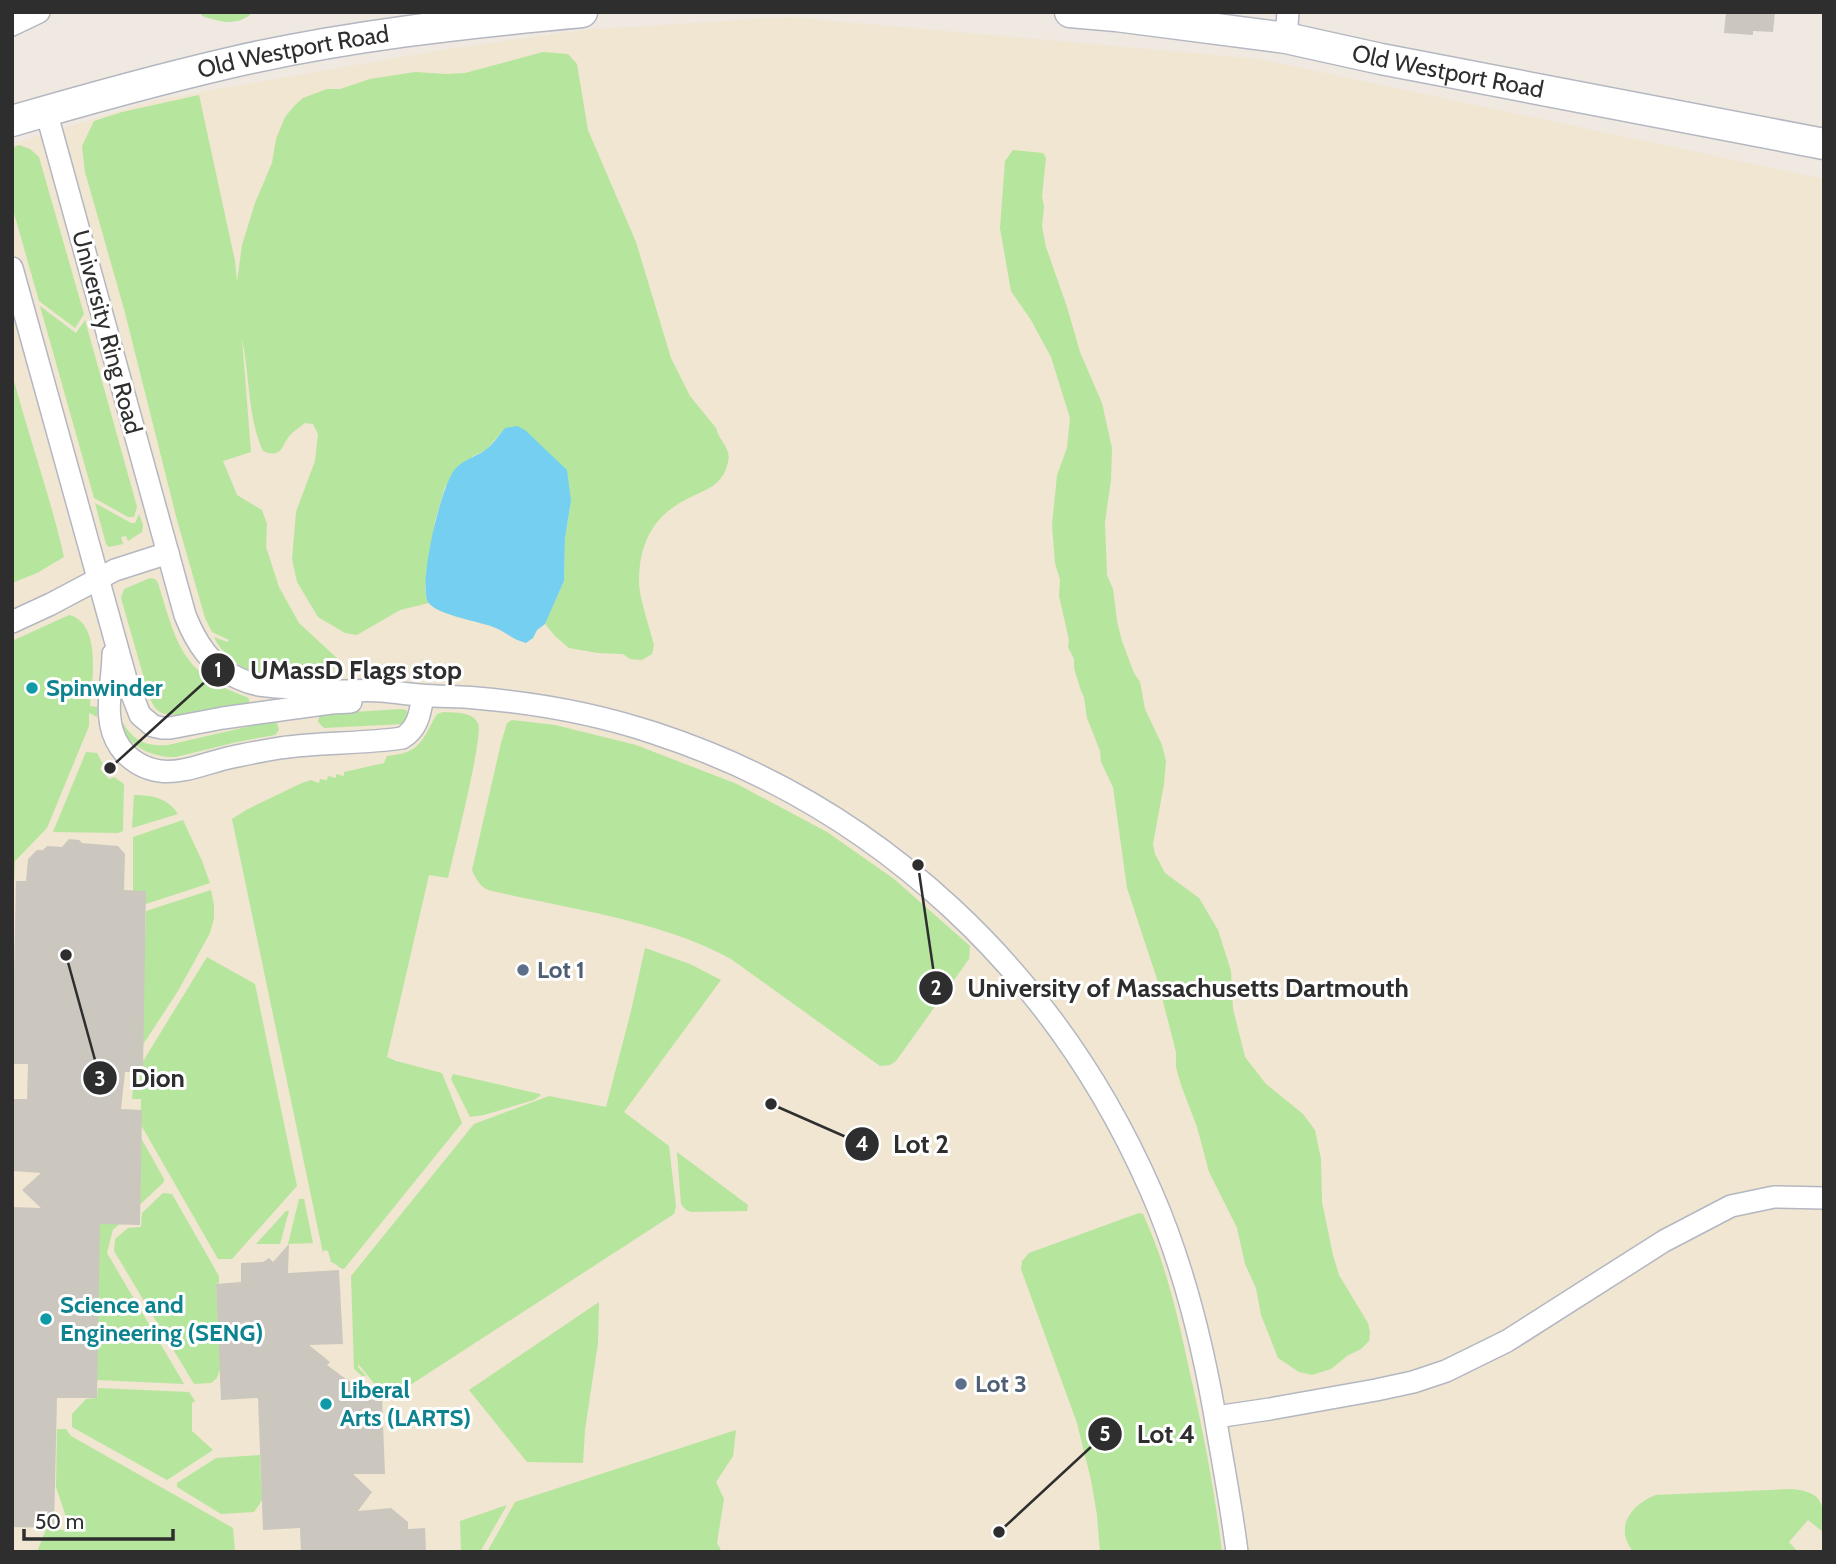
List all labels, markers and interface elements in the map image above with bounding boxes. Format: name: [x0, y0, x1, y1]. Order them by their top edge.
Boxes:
street label: Old Westport Road: [194, 19, 391, 84]
street label: Old Westport Road: [1350, 38, 1546, 104]
street label: University Ring Road: [66, 227, 149, 437]
callout: UMassD Flags stop: [201, 646, 476, 693]
text: UMassD Flags stop: [250, 654, 462, 686]
text: 1: [214, 657, 222, 682]
place label: Spinwinder: [46, 673, 163, 702]
marker: Spinwinder: [24, 680, 40, 696]
place label: Lot 1: [537, 955, 585, 984]
marker: Lot 1: [515, 962, 531, 978]
callout: University of Massachusetts Dartmouth: [918, 964, 1423, 1011]
text: University of Massachusetts Dartmouth: [967, 972, 1409, 1004]
text: 2: [930, 975, 942, 1000]
callout: Dion: [82, 1055, 199, 1102]
text: Dion: [131, 1062, 185, 1094]
text: 3: [94, 1066, 106, 1091]
callout: Lot 2: [844, 1120, 963, 1167]
text: Lot 2: [893, 1128, 949, 1160]
text: 4: [855, 1131, 869, 1156]
place label: Science and Engineering (SENG): [60, 1290, 263, 1347]
marker: Science and Engineering (SENG): [38, 1311, 54, 1327]
place label: Lot 3: [975, 1369, 1027, 1398]
place label: Liberal Arts (LARTS): [340, 1375, 471, 1432]
marker: Lot 3: [953, 1376, 969, 1392]
marker: Liberal Arts (LARTS): [318, 1396, 334, 1412]
callout: Lot 4: [1087, 1411, 1209, 1458]
text: Lot 4: [1137, 1418, 1195, 1450]
text: 5: [1099, 1421, 1111, 1446]
scale bar: [24, 1498, 173, 1542]
text: 50 m: [35, 1509, 84, 1534]

